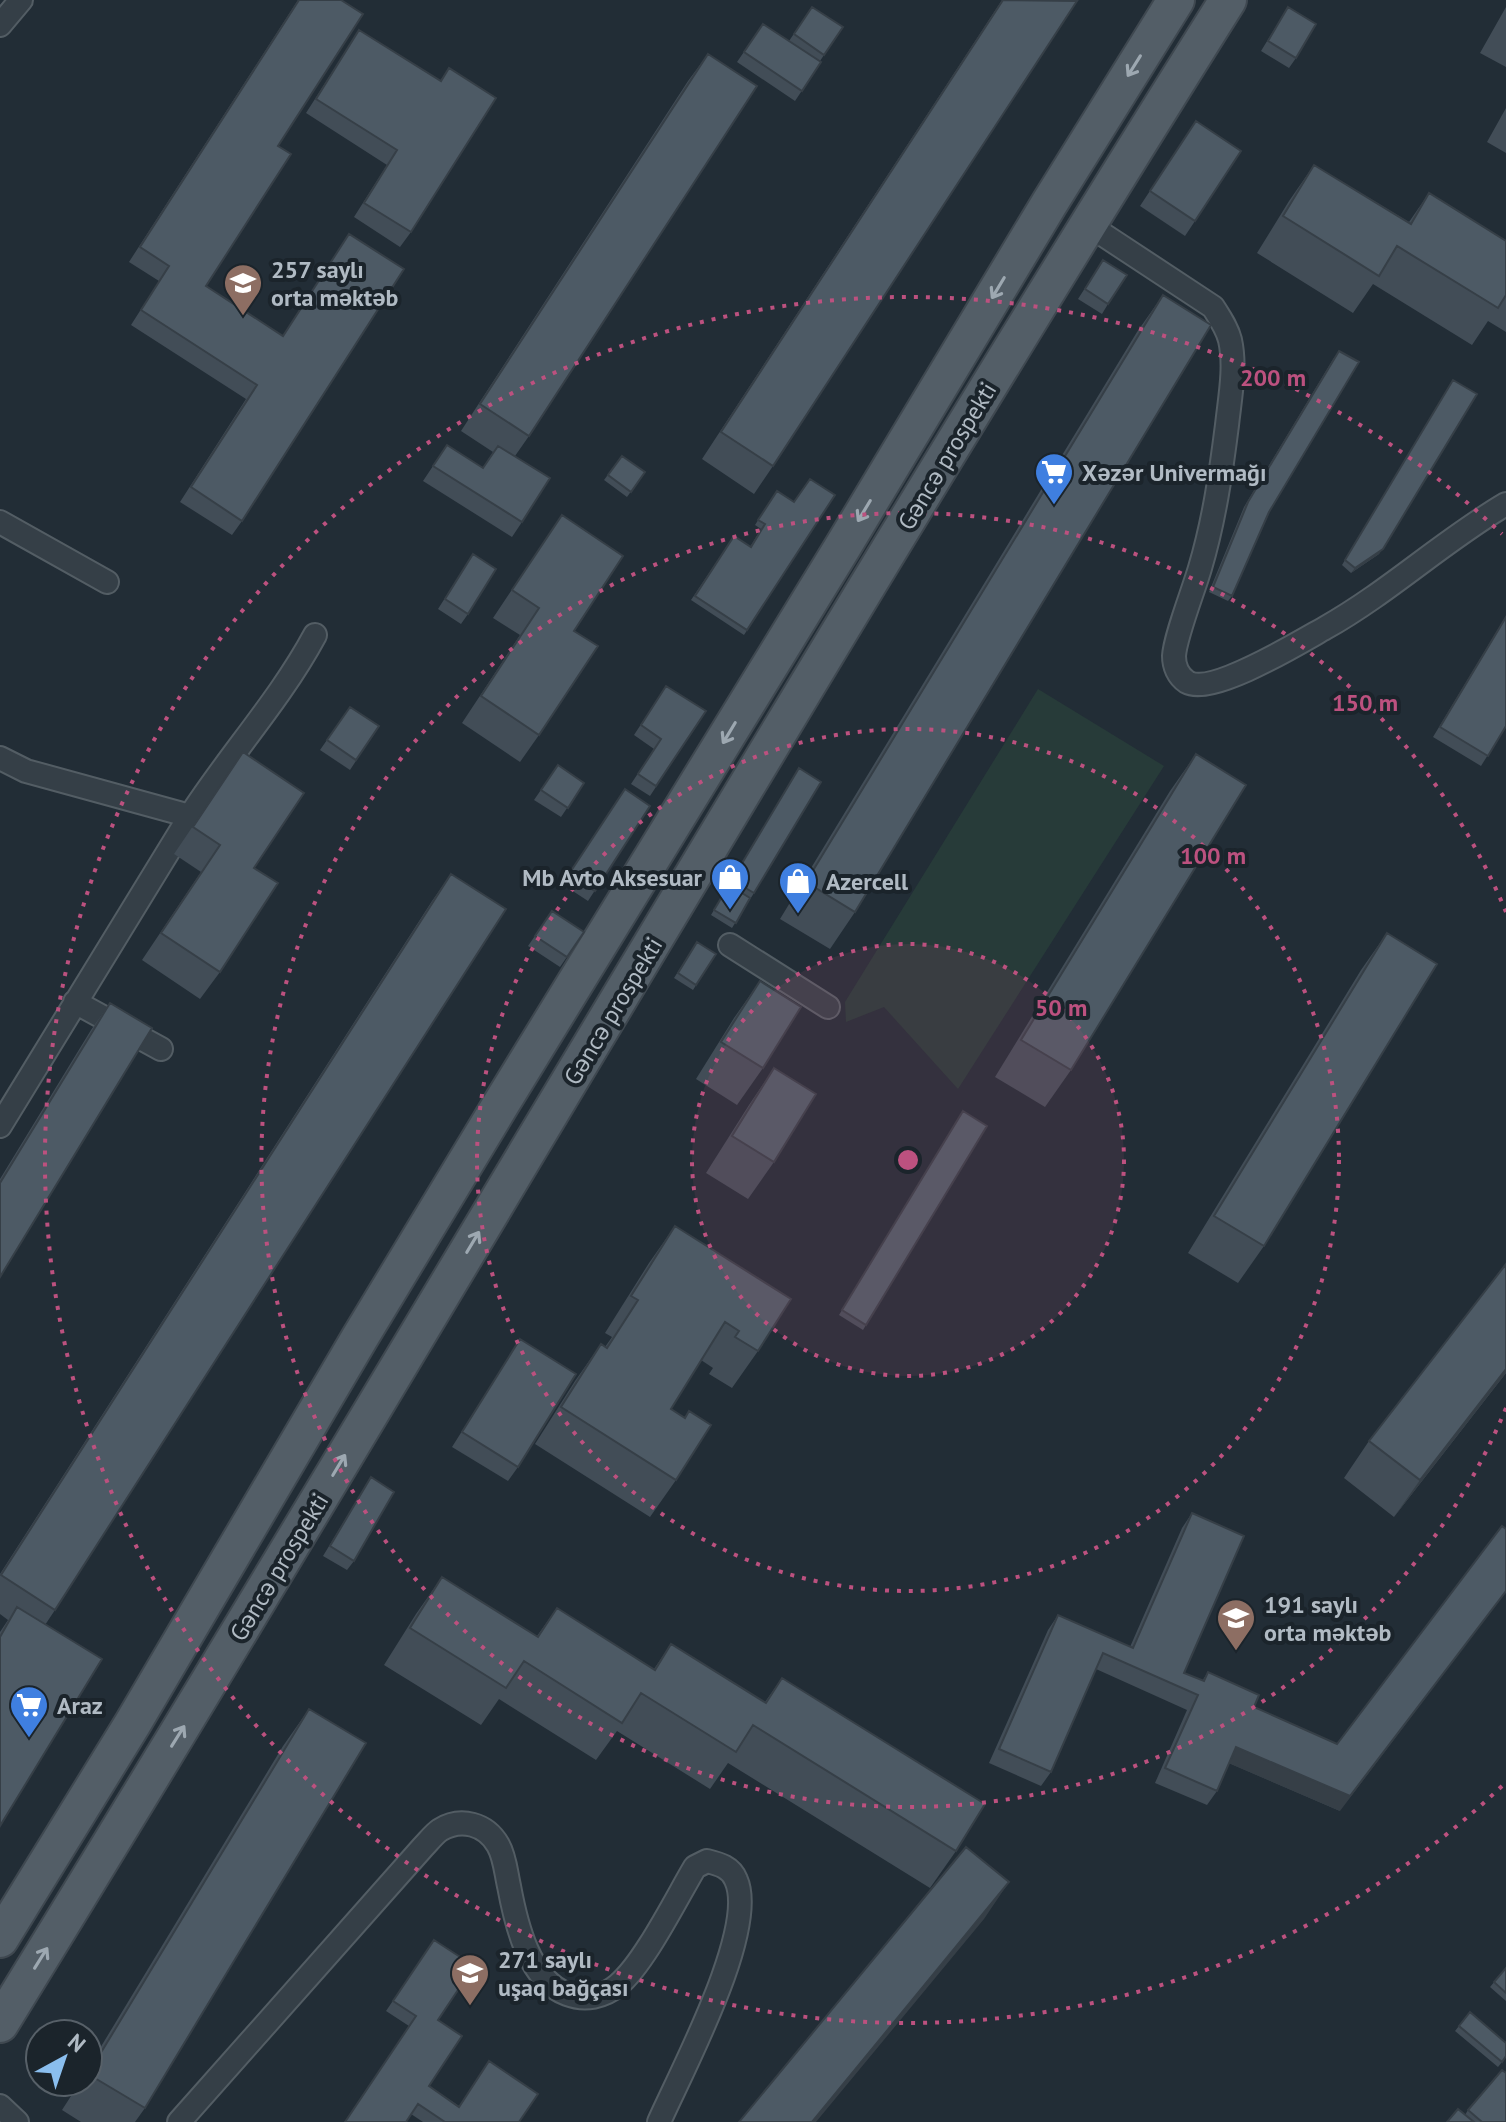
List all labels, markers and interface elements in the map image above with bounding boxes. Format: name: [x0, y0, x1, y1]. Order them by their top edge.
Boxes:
one-way arrow: [1126, 54, 1142, 77]
place label: 257 saylı orta məktəb: [271, 254, 399, 313]
school or university icon: 257 saylı orta məktəb: [222, 262, 264, 317]
one-way arrow: [990, 276, 1006, 299]
text: 200 m: [1240, 362, 1306, 393]
street label: Gəncə prospekti: [891, 376, 1003, 536]
supermarket icon: Xəzər Univermağı: [1033, 451, 1075, 506]
place label: Xəzər Univermağı: [1082, 457, 1266, 488]
one-way arrow: [856, 499, 872, 522]
text: 150 m: [1332, 687, 1398, 718]
one-way arrow: [721, 721, 737, 743]
text: 100 m: [1180, 840, 1246, 871]
shop icon: Mb Avto Aksesuar: [709, 856, 751, 911]
shop icon: Azercell: [777, 860, 819, 915]
place label: Mb Avto Aksesuar: [522, 862, 703, 893]
place label: Azercell: [826, 866, 909, 897]
street label: Gəncə prospekti: [557, 931, 669, 1091]
text: 50 m: [1035, 992, 1087, 1023]
centre of rings: [894, 1146, 922, 1174]
one-way arrow: [466, 1231, 482, 1254]
one-way arrow: [331, 1454, 347, 1477]
street label: Gəncə prospekti: [223, 1487, 335, 1647]
place label: 191 saylı orta məktəb: [1264, 1589, 1392, 1648]
school or university icon: 191 saylı orta məktəb: [1215, 1597, 1257, 1652]
supermarket icon: Araz: [8, 1684, 50, 1739]
place label: Araz: [57, 1690, 103, 1721]
one-way arrow: [170, 1725, 186, 1748]
place label: 271 saylı uşaq bağçası: [498, 1944, 628, 2003]
one-way arrow: [33, 1947, 49, 1969]
school or university icon: 271 saylı uşaq bağçası: [449, 1952, 491, 2007]
north arrow: [24, 2018, 104, 2098]
text: N: [62, 2027, 91, 2058]

